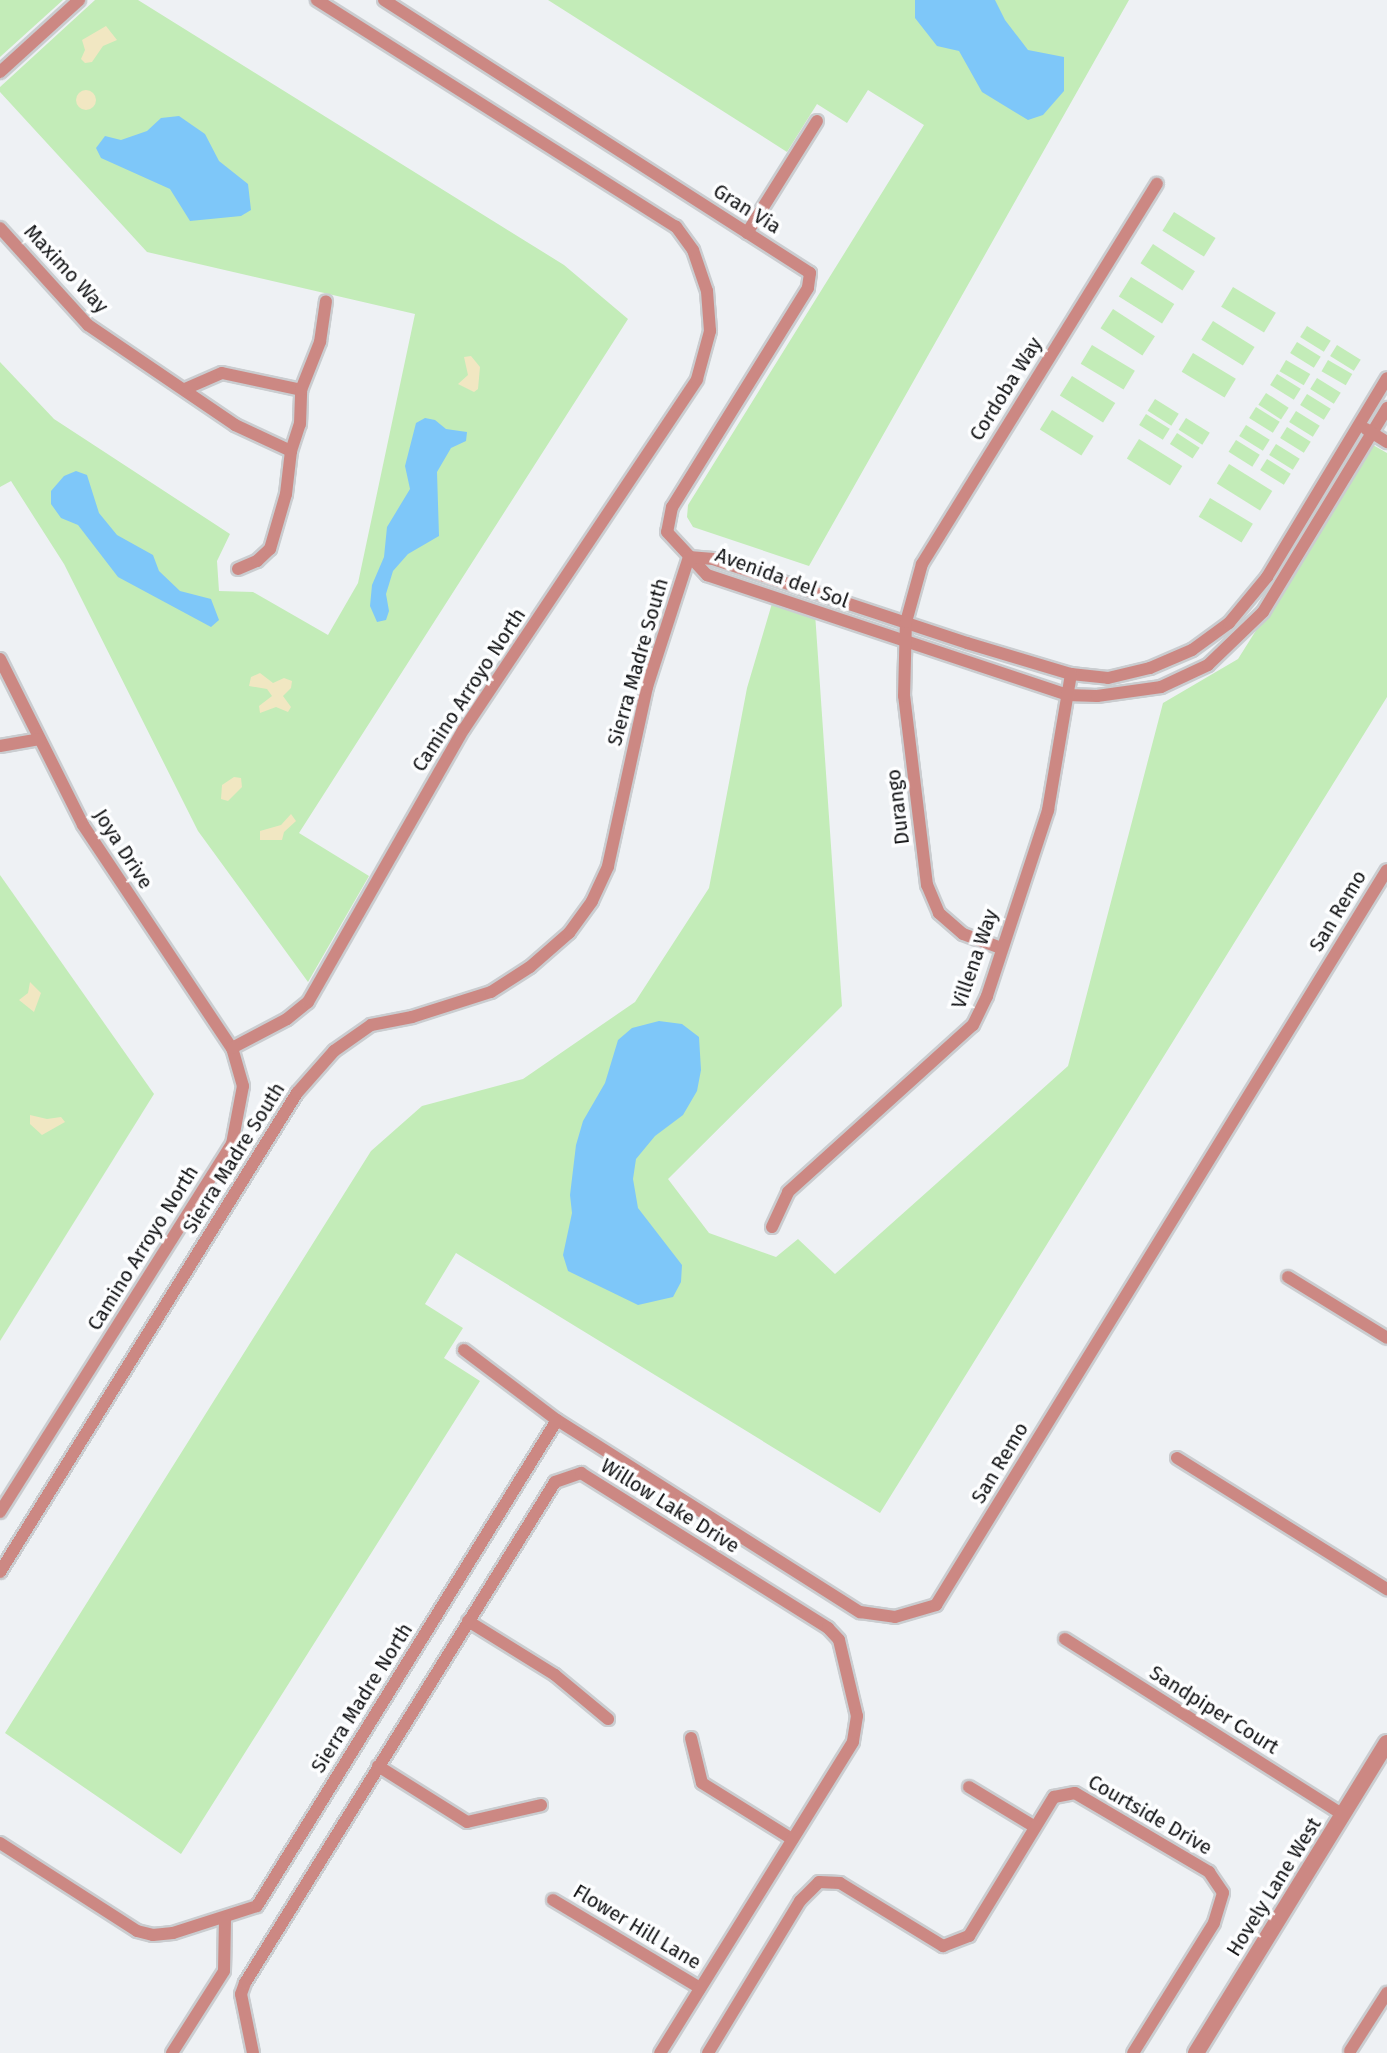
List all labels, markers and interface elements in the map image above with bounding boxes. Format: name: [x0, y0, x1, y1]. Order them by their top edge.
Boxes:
street label: Gran Via: [709, 179, 785, 239]
street label: Maximo Way: [19, 220, 113, 318]
street label: Cordoba Way: [965, 333, 1047, 445]
street label: Avenida del Sol: [712, 543, 852, 613]
street label: Sierra Madre South: [603, 575, 673, 749]
street label: Camino Arroyo North: [407, 604, 531, 776]
street label: Durango: [881, 768, 915, 846]
street label: Joya Drive: [88, 805, 158, 893]
street label: San Remo: [1304, 866, 1372, 956]
street label: Villena Way: [947, 906, 1003, 1012]
street label: Sierra Madre South: [178, 1078, 290, 1238]
street label: Camino Arroyo North: [82, 1161, 204, 1335]
street label: San Remo: [966, 1418, 1034, 1508]
street label: Willow Lake Drive: [596, 1454, 744, 1558]
street label: Sierra Madre North: [306, 1619, 418, 1777]
street label: Sandpiper Court: [1145, 1661, 1283, 1759]
street label: Courtside Drive: [1084, 1770, 1216, 1860]
street label: Hovely Lane West: [1222, 1813, 1326, 1961]
street label: Flower Hill Lane: [569, 1879, 705, 1975]

